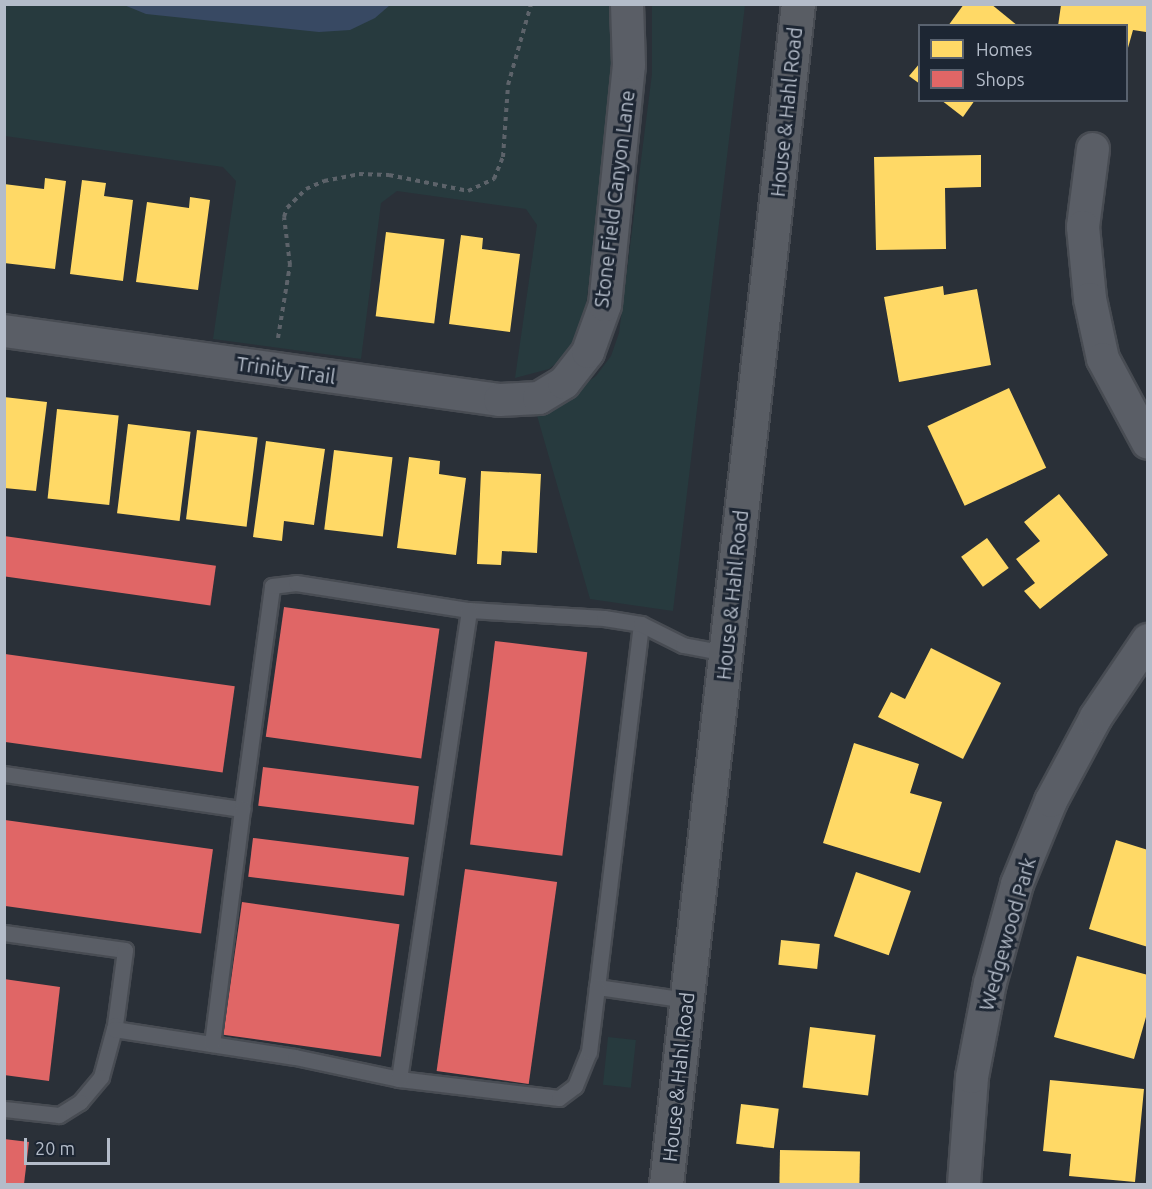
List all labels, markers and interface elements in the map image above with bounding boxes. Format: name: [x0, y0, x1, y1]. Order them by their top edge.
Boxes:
legend: [918, 24, 1128, 102]
street label: House & Hahl Road: [765, 26, 807, 198]
text: Homes: [976, 39, 1032, 59]
text: Shops: [976, 69, 1025, 89]
street label: Stone Field Canyon Lane: [589, 89, 639, 309]
street label: Trinity Trail: [235, 351, 337, 389]
street label: House & Hahl Road: [711, 509, 753, 681]
street label: Wedgewood Park: [974, 855, 1040, 1013]
street label: House & Hahl Road: [657, 991, 699, 1163]
scale bar: [27, 1126, 112, 1164]
text: 20 m: [35, 1138, 75, 1158]

